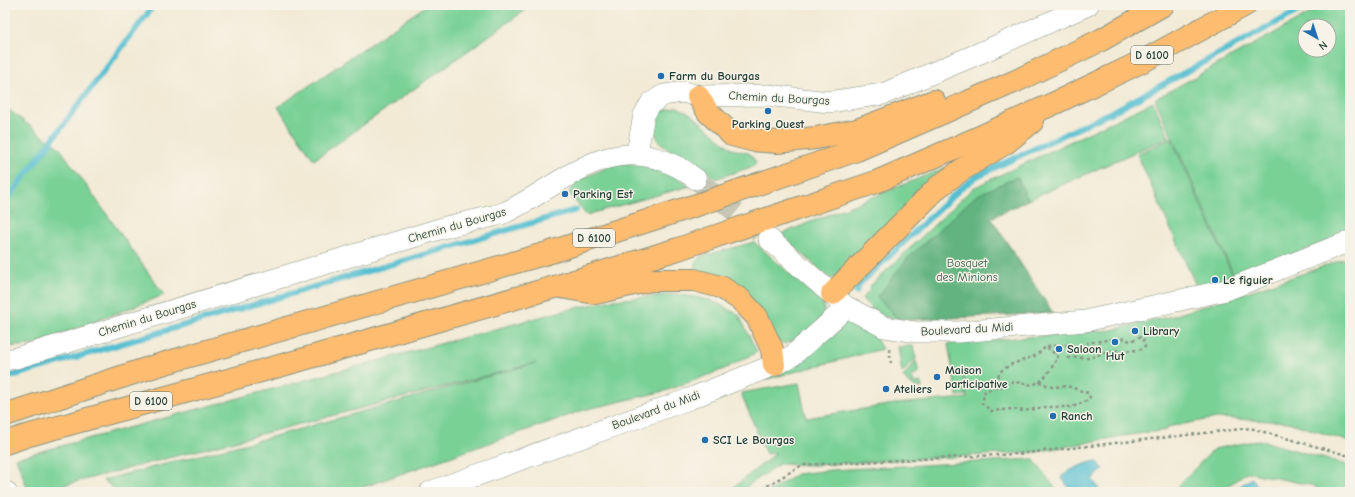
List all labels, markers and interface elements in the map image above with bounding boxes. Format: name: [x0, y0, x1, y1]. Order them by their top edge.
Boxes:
north arrow: [1297, 18, 1337, 58]
text: N: [1316, 38, 1330, 53]
road number: D 6100: [1131, 46, 1173, 64]
place label: Farm du Bourgas: [669, 69, 759, 83]
marker: Farm du Bourgas: [656, 71, 666, 81]
street label: Chemin du Bourgas: [728, 88, 830, 108]
marker: Parking Ouest: [763, 106, 773, 116]
place label: Parking Ouest: [732, 117, 805, 131]
place label: Parking Est: [573, 187, 634, 201]
marker: Parking Est: [560, 189, 570, 199]
street label: Chemin du Bourgas: [406, 204, 508, 246]
road number: D 6100: [573, 229, 615, 247]
park label: Bosquet des Minions: [936, 256, 998, 284]
place label: Le figuier: [1223, 273, 1273, 287]
marker: Le figuier: [1210, 275, 1220, 285]
street label: Chemin du Bourgas: [96, 296, 198, 340]
street label: Boulevard du Midi: [920, 320, 1014, 338]
place label: Library: [1143, 324, 1180, 338]
marker: Library: [1130, 326, 1140, 336]
marker: Hut: [1110, 337, 1120, 347]
place label: Saloon: [1067, 342, 1101, 356]
marker: Saloon: [1054, 344, 1064, 354]
place label: Hut: [1106, 349, 1125, 363]
place label: Maison participative: [945, 363, 1008, 391]
marker: Maison participative: [932, 372, 942, 382]
place label: Ateliers: [894, 382, 932, 396]
marker: Ateliers: [881, 384, 891, 394]
street label: Boulevard du Midi: [610, 388, 702, 432]
road number: D 6100: [130, 392, 172, 410]
place label: Ranch: [1061, 409, 1093, 423]
marker: Ranch: [1048, 411, 1058, 421]
place label: SCI Le Bourgas: [713, 433, 794, 447]
marker: SCI Le Bourgas: [700, 435, 710, 445]

